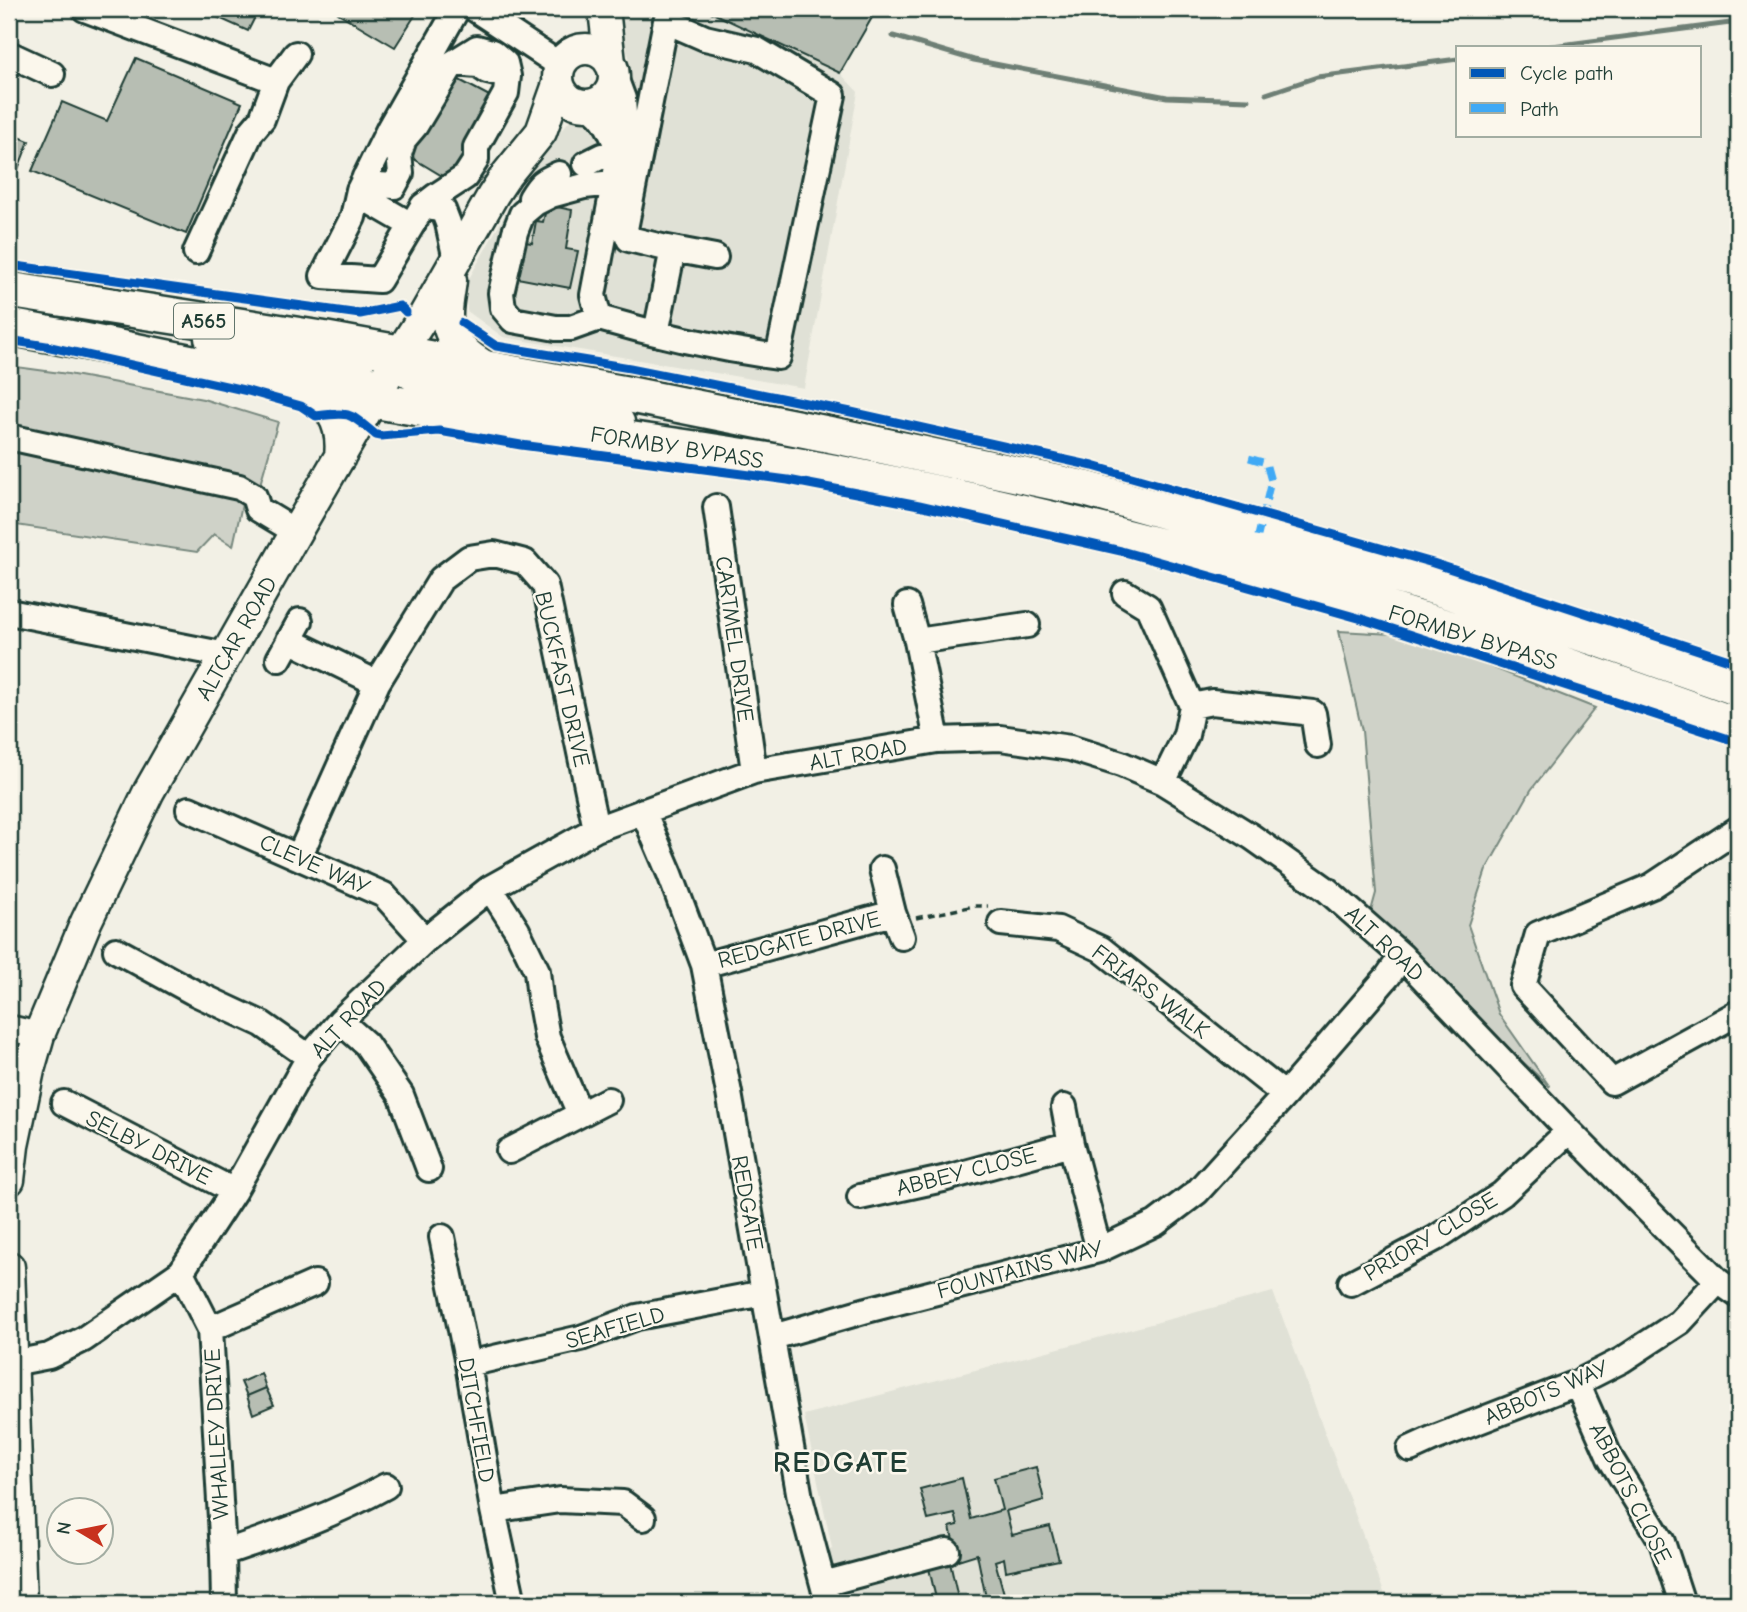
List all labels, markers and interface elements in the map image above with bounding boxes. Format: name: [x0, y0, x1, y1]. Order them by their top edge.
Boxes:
legend: [1456, 46, 1702, 136]
text: Cycle path: [1520, 61, 1613, 85]
text: Path: [1520, 97, 1559, 121]
road number: A565: [174, 304, 234, 338]
street label: FORMBY BYPASS: [589, 420, 765, 474]
street label: CARTMEL DRIVE: [709, 554, 760, 724]
street label: ALTCAR ROAD: [190, 571, 283, 705]
street label: BUCKFAST DRIVE: [529, 589, 596, 770]
street label: FORMBY BYPASS: [1385, 599, 1560, 676]
street label: ALT ROAD: [807, 733, 909, 776]
street label: CLEVE WAY: [256, 828, 374, 901]
street label: ALT ROAD: [1339, 900, 1430, 987]
street label: REDGATE DRIVE: [715, 905, 883, 974]
street label: FRIARS WALK: [1087, 939, 1215, 1044]
street label: ALT ROAD: [305, 973, 392, 1064]
street label: SELBY DRIVE: [82, 1104, 216, 1191]
street label: ABBEY CLOSE: [893, 1141, 1039, 1202]
street label: REDGATE: [726, 1153, 769, 1253]
street label: PRIORY CLOSE: [1359, 1186, 1502, 1287]
street label: FOUNTAINS WAY: [934, 1234, 1106, 1305]
street label: SEAFIELD: [562, 1300, 668, 1355]
street label: WHALLEY DRIVE: [199, 1347, 234, 1520]
street label: ABBOTS WAY: [1480, 1354, 1613, 1431]
street label: DITCHFIELD: [452, 1355, 501, 1485]
street label: ABBOTS CLOSE: [1584, 1418, 1678, 1568]
district label: REDGATE: [773, 1445, 909, 1480]
north arrow: [46, 1496, 116, 1566]
text: N: [52, 1520, 76, 1536]

